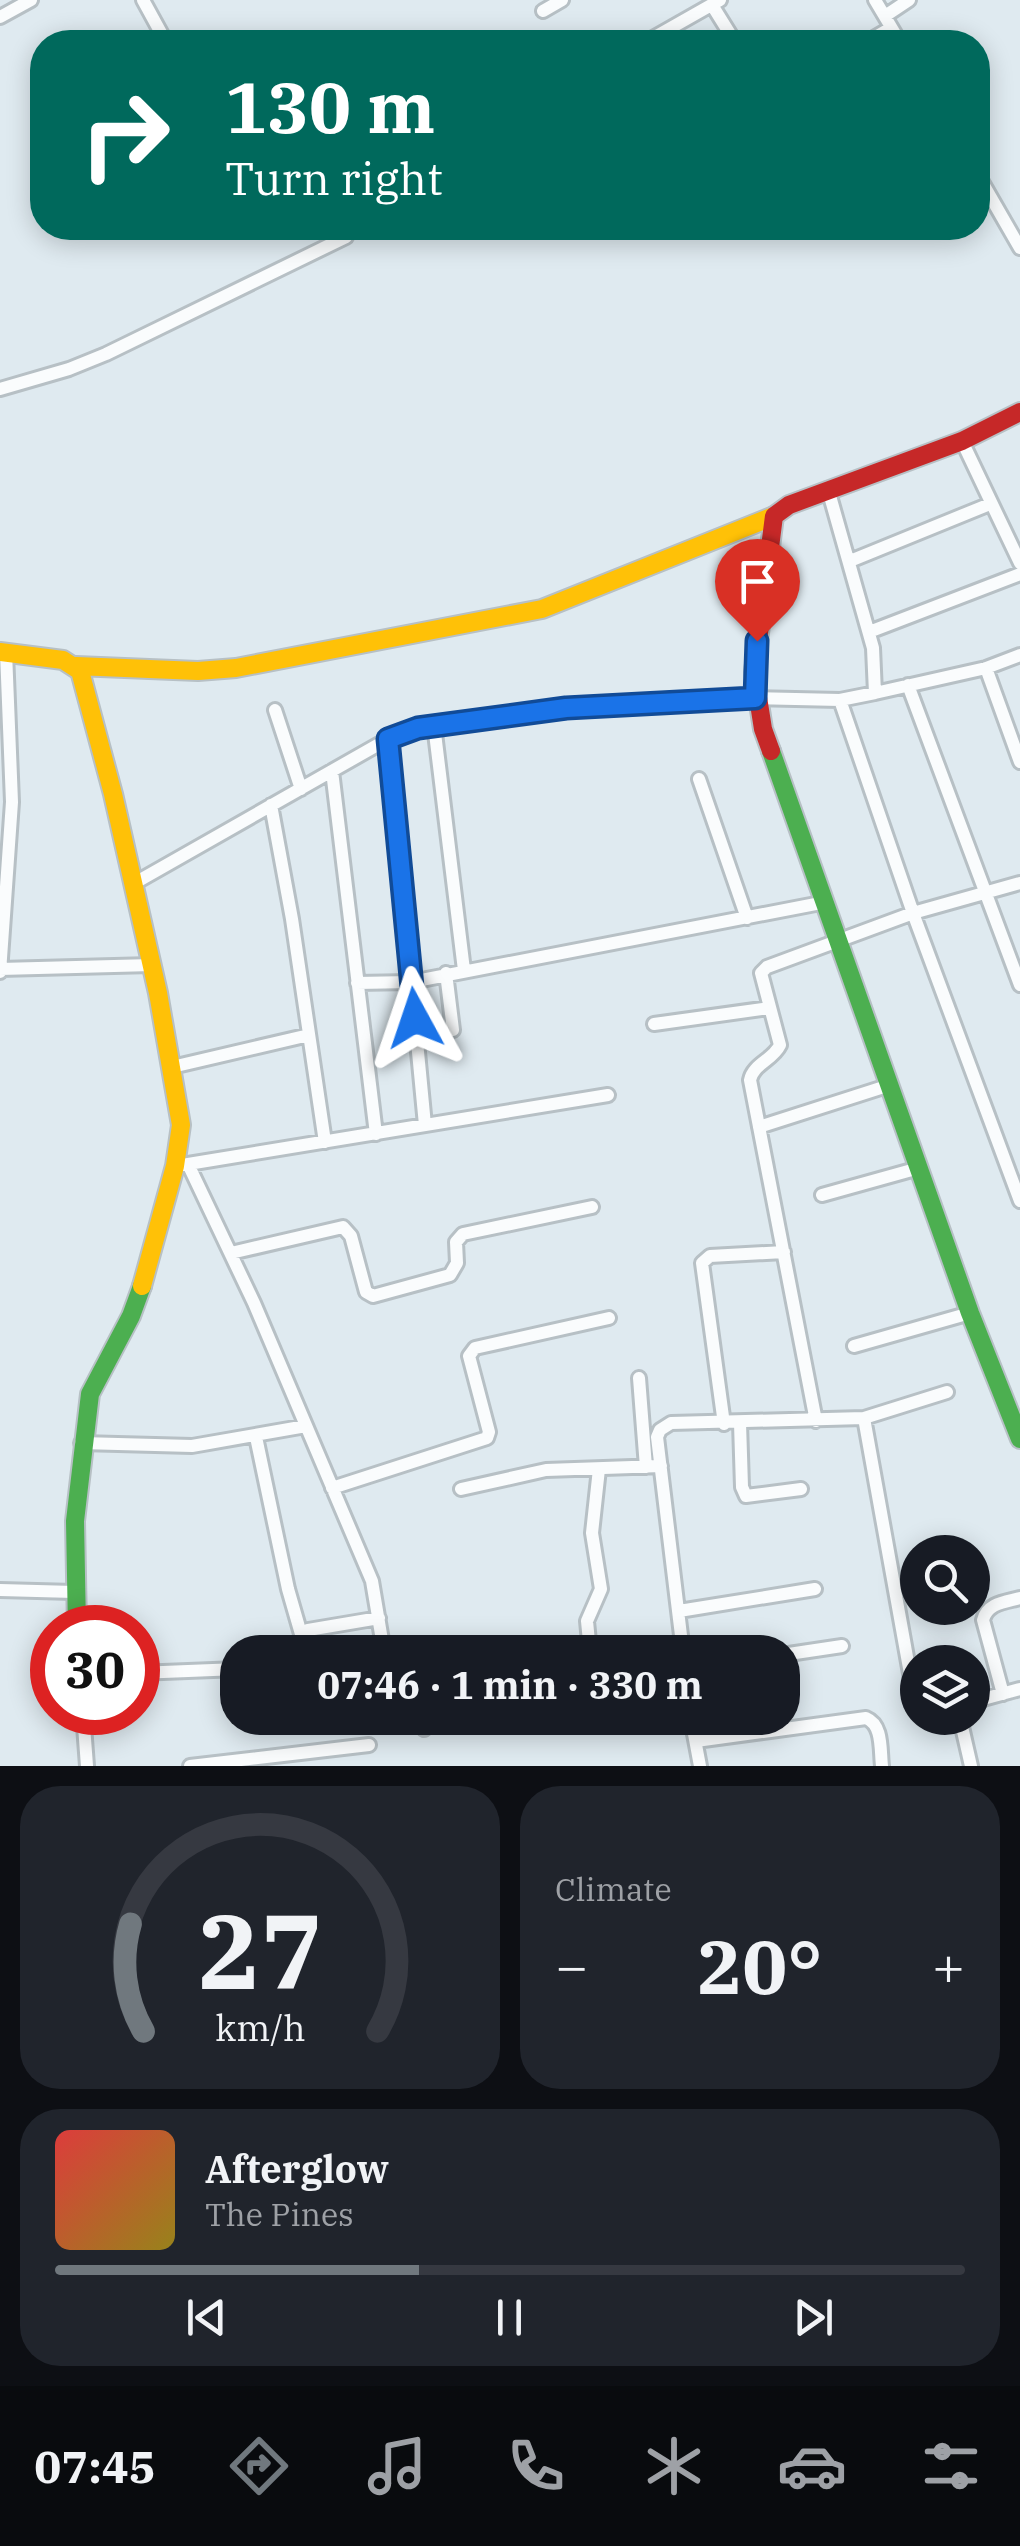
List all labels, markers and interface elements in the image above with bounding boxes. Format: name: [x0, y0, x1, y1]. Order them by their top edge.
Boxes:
text: 130 m: [225, 61, 435, 152]
icon: right: [60, 70, 190, 200]
text: Turn right: [225, 149, 443, 207]
pin: [715, 539, 800, 642]
icon: arrive: [730, 554, 785, 609]
position arrow: [363, 966, 467, 1070]
map controls: [900, 1535, 990, 1735]
button: search: [900, 1535, 990, 1625]
speed limit sign: 30: [30, 1605, 160, 1735]
button: layers: [900, 1645, 990, 1735]
text: 07:46 · 1 min · 330 m: [317, 1660, 703, 1709]
text: Climate: [555, 1868, 672, 1910]
text: 27: [198, 1882, 322, 2018]
text: 20°: [697, 1917, 823, 2015]
text: −: [555, 1930, 588, 2001]
text: +: [932, 1930, 965, 2001]
text: km/h: [215, 2004, 305, 2051]
text: Afterglow: [205, 2144, 389, 2193]
text: The Pines: [205, 2193, 354, 2235]
icon: previous: [179, 2290, 234, 2345]
icon: pause: [482, 2290, 537, 2345]
icon: next: [786, 2290, 841, 2345]
icon: directions: [224, 2431, 294, 2501]
icon: music: [362, 2431, 432, 2501]
icon: phone: [501, 2431, 571, 2501]
icon: climate: [639, 2431, 709, 2501]
icon: car: [777, 2431, 847, 2501]
icon: filters: [916, 2431, 986, 2501]
text: 07:45: [34, 2437, 156, 2495]

